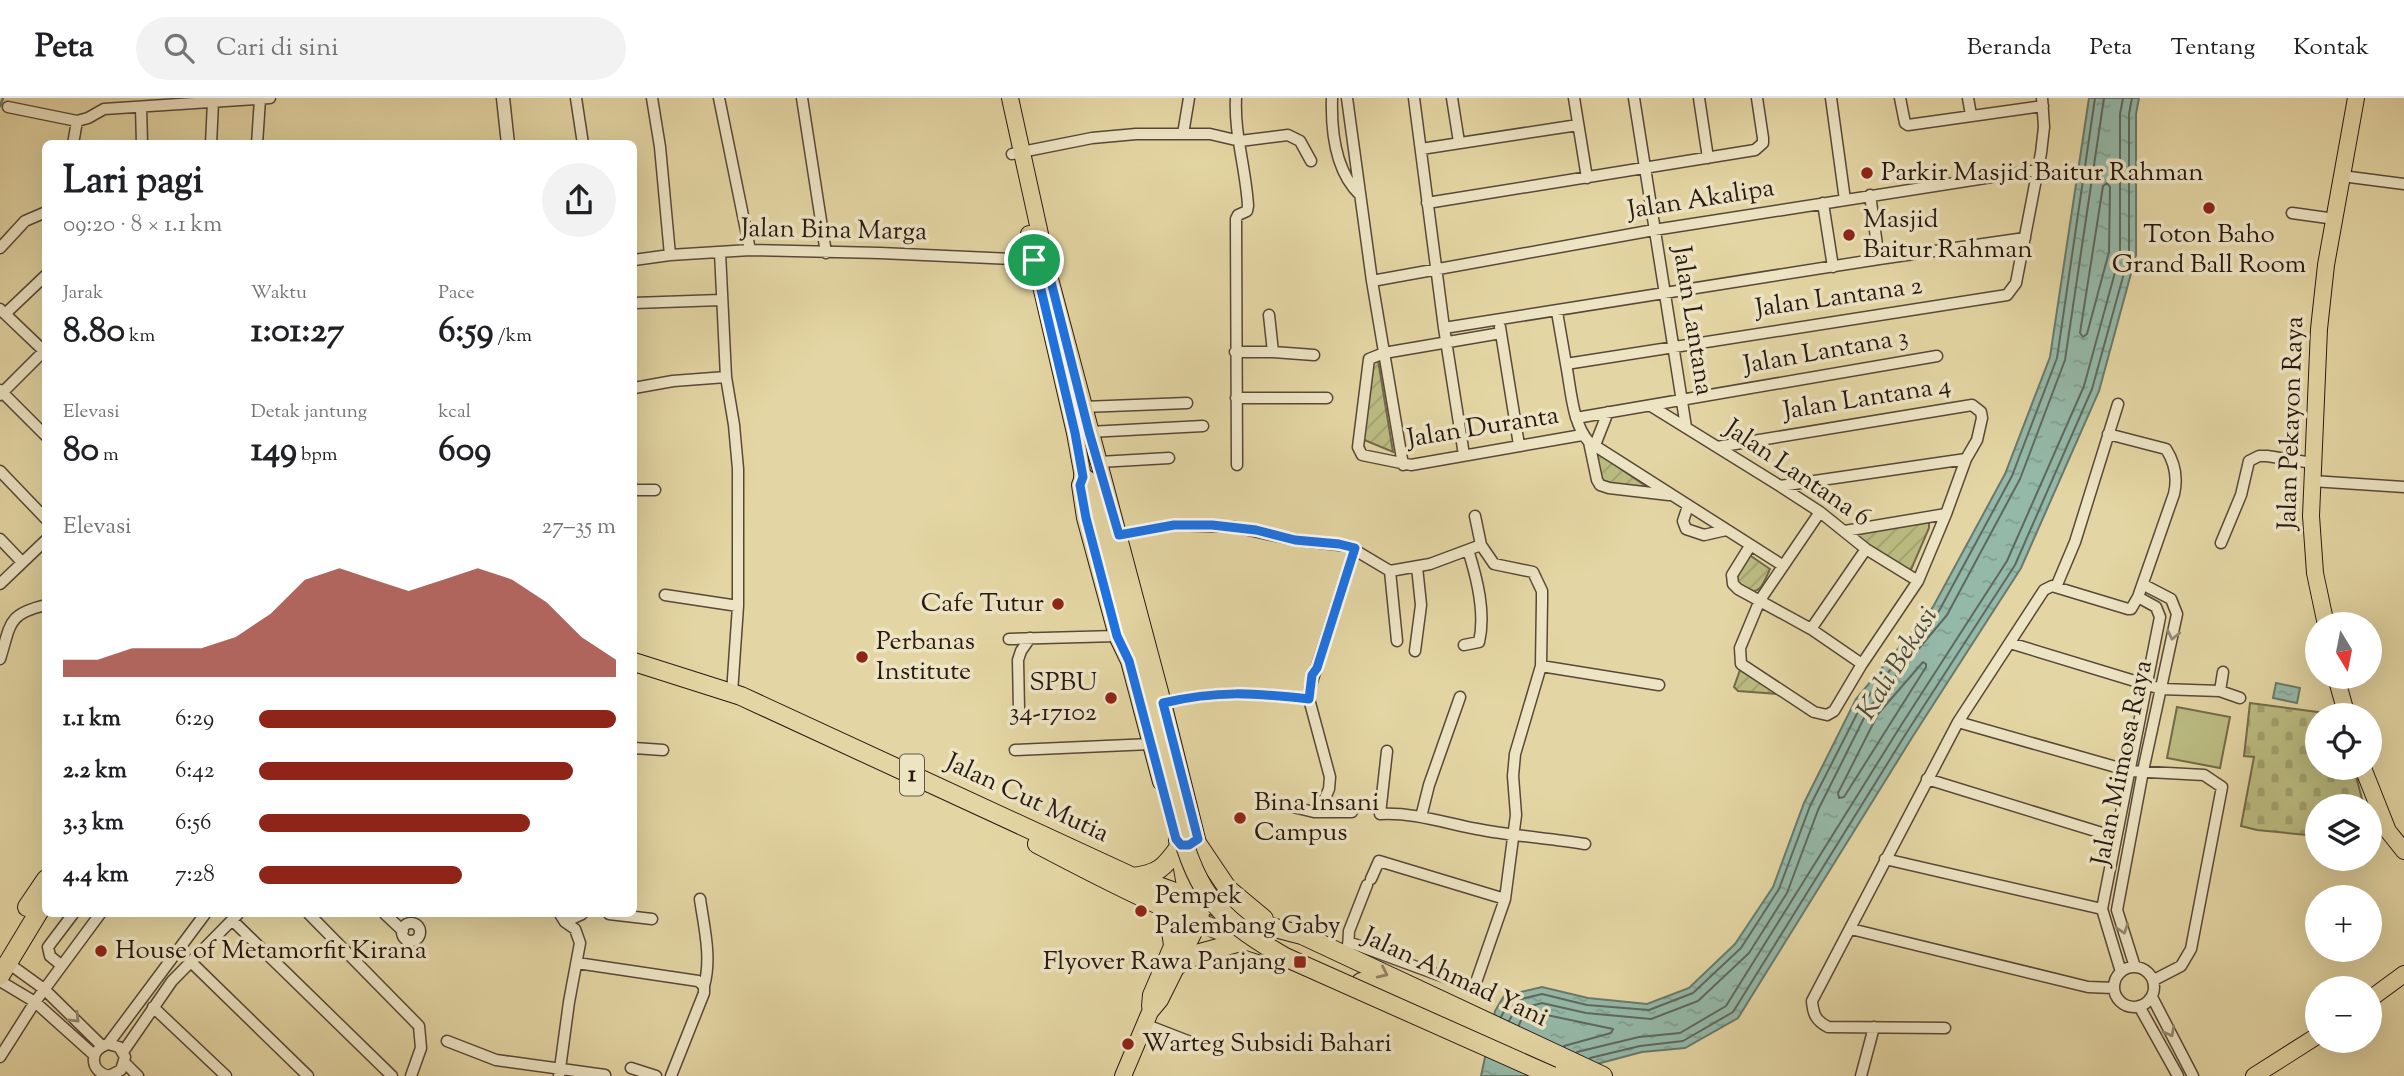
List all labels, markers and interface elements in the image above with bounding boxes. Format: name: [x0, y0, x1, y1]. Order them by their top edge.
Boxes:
search box: [136, 17, 626, 80]
text: Peta: [35, 24, 94, 72]
icon: search: [160, 29, 198, 67]
text: Cari di sini: [216, 30, 339, 67]
text: Beranda: [1967, 31, 2052, 65]
text: Peta: [2090, 31, 2132, 65]
text: Tentang: [2170, 31, 2255, 65]
text: Kontak: [2293, 31, 2369, 65]
place label: Parkir Masjid Baitur Rahman: [1881, 155, 2204, 192]
text: Lari pagi: [63, 156, 203, 210]
button: share: [542, 163, 616, 237]
marker: Parkir Masjid Baitur Rahman: [1859, 165, 1875, 181]
street label: Jalan Akalipa: [1623, 170, 1777, 230]
marker: Toton Baho Grand Ball Room: [2201, 200, 2217, 216]
place label: Masjid Baitur Rahman: [1863, 202, 2033, 269]
text: 09:20 · 8 × 1.1 km: [63, 209, 222, 242]
street label: Jalan Bina Marga: [739, 211, 927, 251]
place label: Toton Baho Grand Ball Room: [2112, 217, 2306, 284]
marker: Masjid Baitur Rahman: [1841, 227, 1857, 243]
pin: [1004, 230, 1064, 290]
icon: arrive: [1015, 241, 1053, 279]
street label: Jalan Lantana: [1662, 242, 1722, 398]
street label: Jalan Lantana 2: [1751, 268, 1925, 328]
text: Jarak: [63, 280, 103, 307]
text: Waktu: [251, 280, 307, 307]
text: Pace: [438, 280, 475, 307]
text: 8.80: [63, 307, 125, 358]
text: 1:01:27: [251, 307, 344, 358]
text: 6:59: [438, 307, 493, 358]
street label: Jalan Pekayon Raya: [2270, 316, 2314, 532]
street label: Jalan Lantana 3: [1739, 319, 1911, 385]
text: km: [125, 323, 155, 350]
text: /km: [493, 323, 532, 350]
street label: Jalan Lantana 4: [1779, 367, 1954, 431]
street label: Jalan Duranta: [1403, 398, 1561, 459]
text: Elevasi: [63, 399, 120, 426]
text: Detak jantung: [251, 399, 367, 426]
text: kcal: [438, 399, 471, 426]
street label: Jalan Lantana 6: [1715, 410, 1877, 537]
text: 80: [63, 426, 99, 477]
text: 149: [251, 426, 297, 477]
text: 609: [438, 426, 491, 477]
text: m: [99, 442, 119, 469]
text: bpm: [297, 442, 337, 469]
text: Elevasi: [63, 511, 132, 544]
text: 27–35 m: [542, 511, 616, 544]
place label: Cafe Tutur: [921, 586, 1044, 623]
marker: Cafe Tutur: [1050, 596, 1066, 612]
water label: Kali Bekasi: [1848, 600, 1948, 728]
north arrow: [2305, 612, 2382, 690]
map controls: [2305, 612, 2382, 1053]
place label: Perbanas Institute: [876, 624, 975, 691]
one-way arrow: [2166, 629, 2181, 641]
marker: Perbanas Institute: [854, 649, 870, 665]
street label: Jalan Mimosa Raya: [2083, 657, 2163, 871]
place label: SPBU 34-17102: [1009, 665, 1097, 732]
marker: SPBU 34-17102: [1103, 690, 1119, 706]
text: 1.1 km: [63, 703, 121, 736]
text: 6:29: [175, 703, 214, 736]
button: locate: [2305, 703, 2382, 780]
street label: Jalan Cut Mutia: [937, 744, 1115, 853]
road number: 1: [900, 754, 924, 796]
text: 2.2 km: [63, 755, 127, 788]
text: 6:42: [175, 755, 215, 788]
place label: Bina Insani Campus: [1254, 785, 1380, 852]
button: layers: [2305, 794, 2382, 871]
text: 3.3 km: [63, 807, 124, 840]
text: 6:56: [175, 807, 211, 840]
marker: Bina Insani Campus: [1232, 810, 1248, 826]
text: 4.4 km: [63, 859, 128, 892]
text: 7:28: [175, 859, 215, 892]
place label: Pempek Palembang Gaby: [1155, 878, 1341, 945]
button: +: [2305, 885, 2382, 962]
marker: Pempek Palembang Gaby: [1133, 903, 1149, 919]
street label: Jalan Ahmad Yani: [1354, 918, 1554, 1037]
one-way arrow: [2115, 922, 2129, 935]
place label: House of Metamorfit Kirana: [115, 933, 427, 970]
marker: House of Metamorfit Kirana: [93, 943, 109, 959]
place label: Flyover Rawa Panjang: [1043, 944, 1286, 981]
marker: Flyover Rawa Panjang: [1292, 954, 1308, 970]
one-way arrow: [1376, 965, 1388, 979]
button: −: [2305, 976, 2382, 1053]
one-way arrow: [67, 1010, 80, 1023]
one-way arrow: [2162, 1025, 2175, 1037]
place label: Warteg Subsidi Bahari: [1142, 1026, 1392, 1063]
marker: Warteg Subsidi Bahari: [1120, 1036, 1136, 1052]

